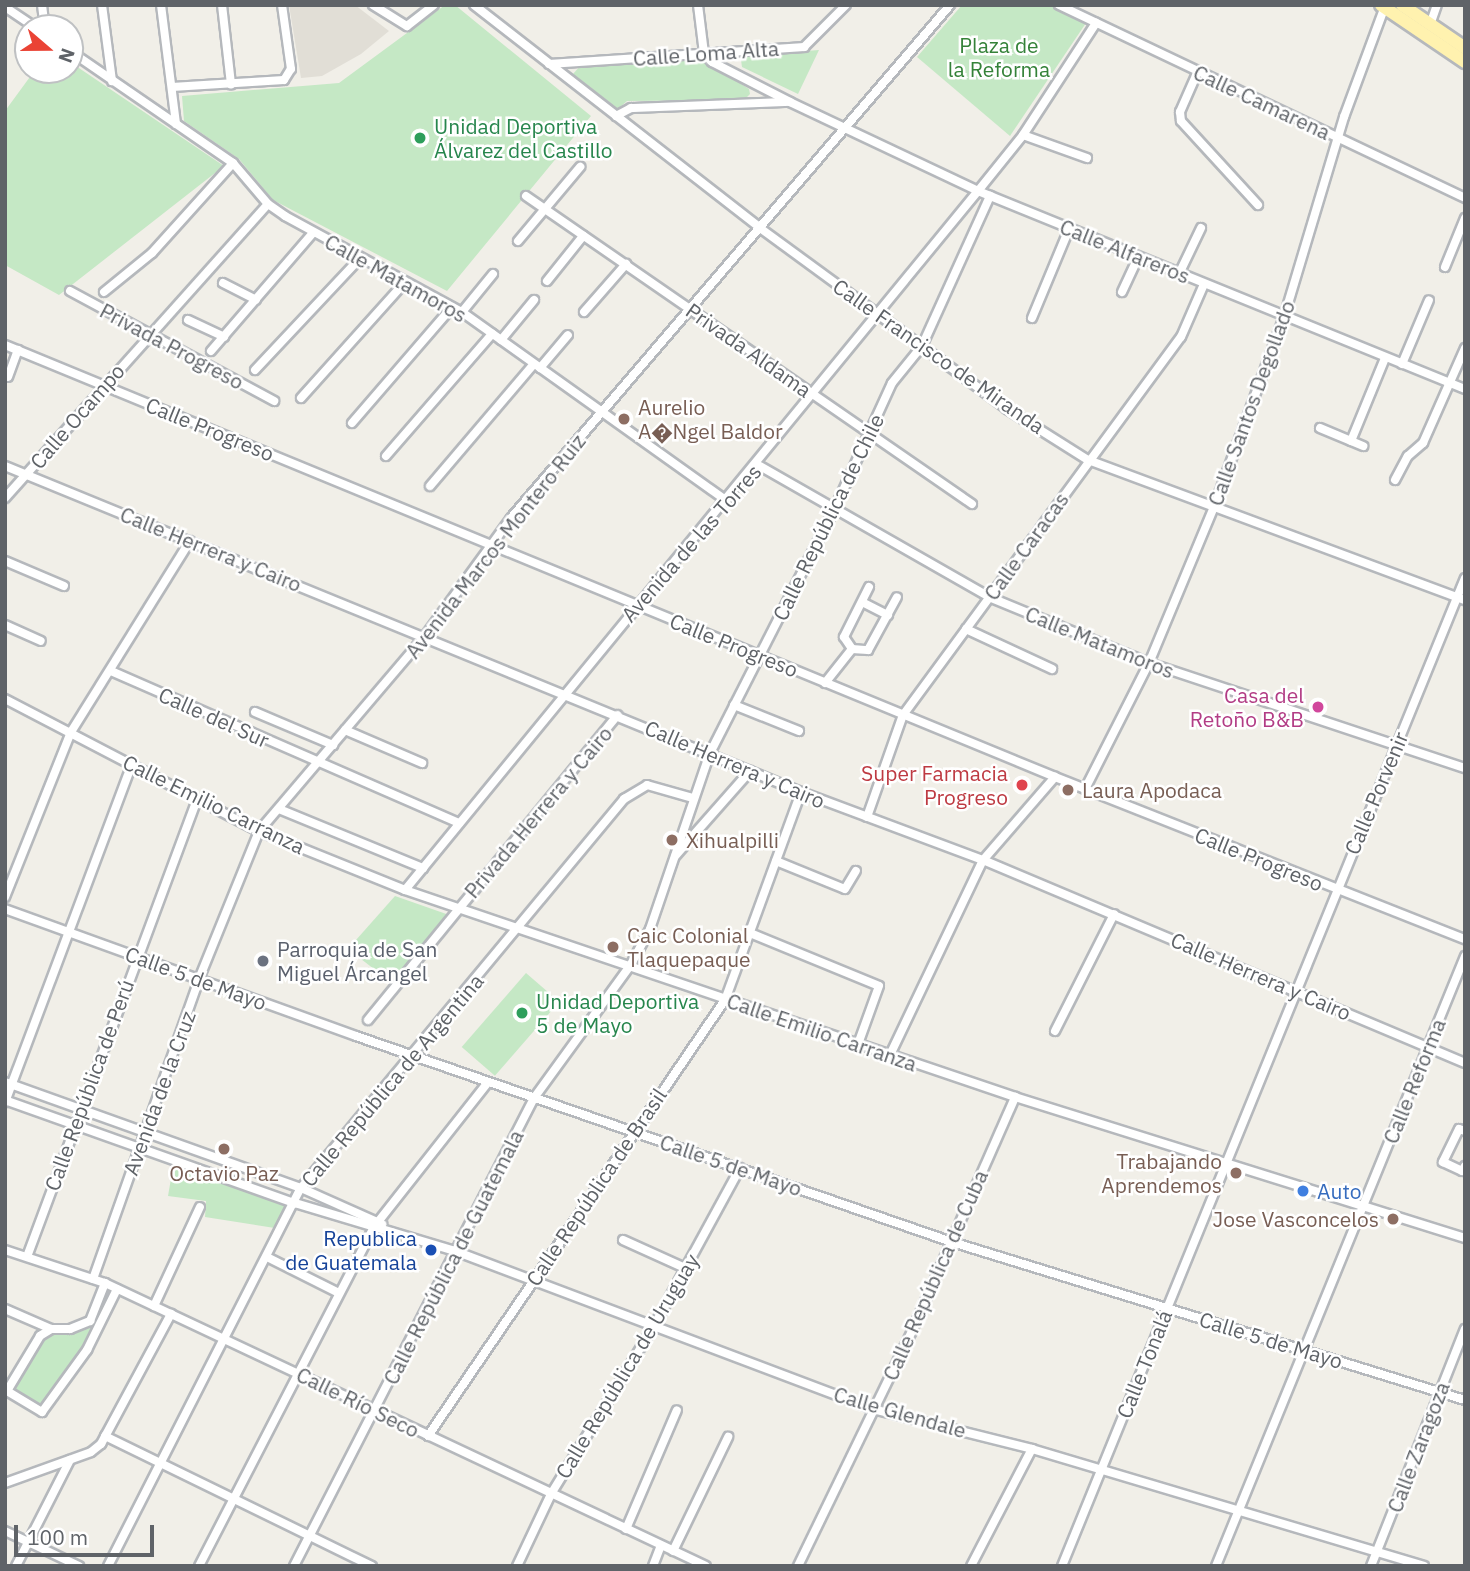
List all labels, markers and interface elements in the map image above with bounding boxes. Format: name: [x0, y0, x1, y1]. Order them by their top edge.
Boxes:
north arrow: [14, 14, 84, 84]
park label: Plaza de la Reforma: [948, 32, 1050, 82]
street label: Calle Loma Alta: [632, 35, 780, 71]
text: N: [53, 45, 80, 66]
street label: Calle Camarena: [1190, 59, 1334, 145]
place label: Unidad Deportiva Álvarez del Castillo: [434, 113, 612, 163]
marker: Unidad Deportiva Álvarez del Castillo: [412, 130, 428, 146]
street label: Calle Alfareros: [1056, 213, 1194, 289]
street label: Calle Matamoros: [321, 229, 471, 327]
street label: Calle Francisco de Miranda: [828, 273, 1050, 439]
street label: Privada Progreso: [96, 297, 248, 395]
street label: Privada Aldama: [681, 297, 817, 403]
street label: Calle Santos Degollado: [1202, 297, 1300, 509]
street label: Calle Ocampo: [25, 358, 129, 474]
street label: Calle Progreso: [142, 392, 278, 466]
place label: Aurelio A�Ngel Baldor: [638, 394, 783, 444]
street label: Calle República de Chile: [767, 410, 889, 624]
marker: Aurelio A�Ngel Baldor: [616, 411, 632, 427]
street label: Avenida Marcos Montero Ruiz: [400, 429, 590, 663]
street label: Avenida de las Torres: [616, 459, 766, 627]
street label: Calle Caracas: [978, 487, 1074, 605]
street label: Calle Herrera y Cairo: [117, 501, 305, 597]
street label: Calle Matamoros: [1022, 601, 1178, 683]
street label: Calle Progreso: [666, 608, 802, 682]
street label: Calle del Sur: [155, 681, 273, 753]
place label: Casa del Retoño B&B: [1190, 682, 1304, 732]
marker: Casa del Retoño B&B: [1310, 699, 1326, 715]
street label: Calle Herrera y Cairo: [641, 715, 829, 813]
street label: Privada Herrera y Cairo: [459, 721, 617, 903]
street label: Calle Porvenir: [1339, 728, 1413, 858]
street label: Calle Emilio Carranza: [119, 749, 309, 859]
place label: Super Farmacia Progreso: [861, 760, 1008, 810]
marker: Super Farmacia Progreso: [1014, 777, 1030, 793]
place label: Laura Apodaca: [1082, 777, 1222, 803]
marker: Laura Apodaca: [1060, 782, 1076, 798]
street label: Calle Progreso: [1191, 822, 1327, 896]
place label: Xihualpilli: [686, 827, 779, 853]
marker: Xihualpilli: [664, 832, 680, 848]
place label: Caic Colonial Tlaquepaque: [627, 922, 751, 972]
street label: Calle Herrera y Cairo: [1167, 927, 1355, 1025]
place label: Parroquia de San Miguel Árcangel: [277, 936, 437, 986]
marker: Caic Colonial Tlaquepaque: [605, 939, 621, 955]
street label: Calle 5 de Mayo: [122, 941, 270, 1015]
marker: Parroquia de San Miguel Árcangel: [255, 953, 271, 969]
street label: Calle República de Argentina: [295, 968, 489, 1192]
street label: Calle República de Perú: [39, 976, 139, 1194]
place label: Unidad Deportiva 5 de Mayo: [536, 988, 699, 1038]
street label: Calle Emilio Carranza: [724, 988, 920, 1076]
marker: Unidad Deportiva 5 de Mayo: [514, 1005, 530, 1021]
street label: Avenida de la Cruz: [118, 1007, 200, 1179]
street label: Calle Reforma: [1378, 1015, 1450, 1147]
street label: Calle República de Brasil: [520, 1083, 672, 1291]
street label: Calle República de Guatemala: [378, 1125, 528, 1389]
street label: Calle 5 de Mayo: [657, 1129, 805, 1201]
marker: Octavio Paz: [216, 1141, 232, 1157]
place label: Trabajando Aprendemos: [1101, 1148, 1222, 1198]
place label: Octavio Paz: [169, 1160, 279, 1186]
marker: Trabajando Aprendemos: [1228, 1165, 1244, 1181]
street label: Calle República de Cuba: [877, 1166, 993, 1384]
place label: Auto: [1317, 1178, 1361, 1204]
marker: Auto: [1295, 1183, 1311, 1199]
place label: Jose Vasconcelos: [1212, 1206, 1379, 1232]
marker: Jose Vasconcelos: [1385, 1211, 1401, 1227]
place label: Republica de Guatemala: [285, 1225, 417, 1275]
marker: Republica de Guatemala: [423, 1242, 439, 1258]
street label: Calle República de Uruguay: [550, 1249, 704, 1483]
street label: Calle Tonalá: [1111, 1306, 1177, 1422]
street label: Calle 5 de Mayo: [1196, 1306, 1346, 1374]
street label: Calle Río Seco: [293, 1361, 423, 1443]
street label: Calle Zaragoza: [1382, 1378, 1454, 1516]
street label: Calle Glendale: [831, 1381, 969, 1443]
scale bar: [18, 1512, 158, 1556]
text: 100 m: [27, 1523, 88, 1551]

